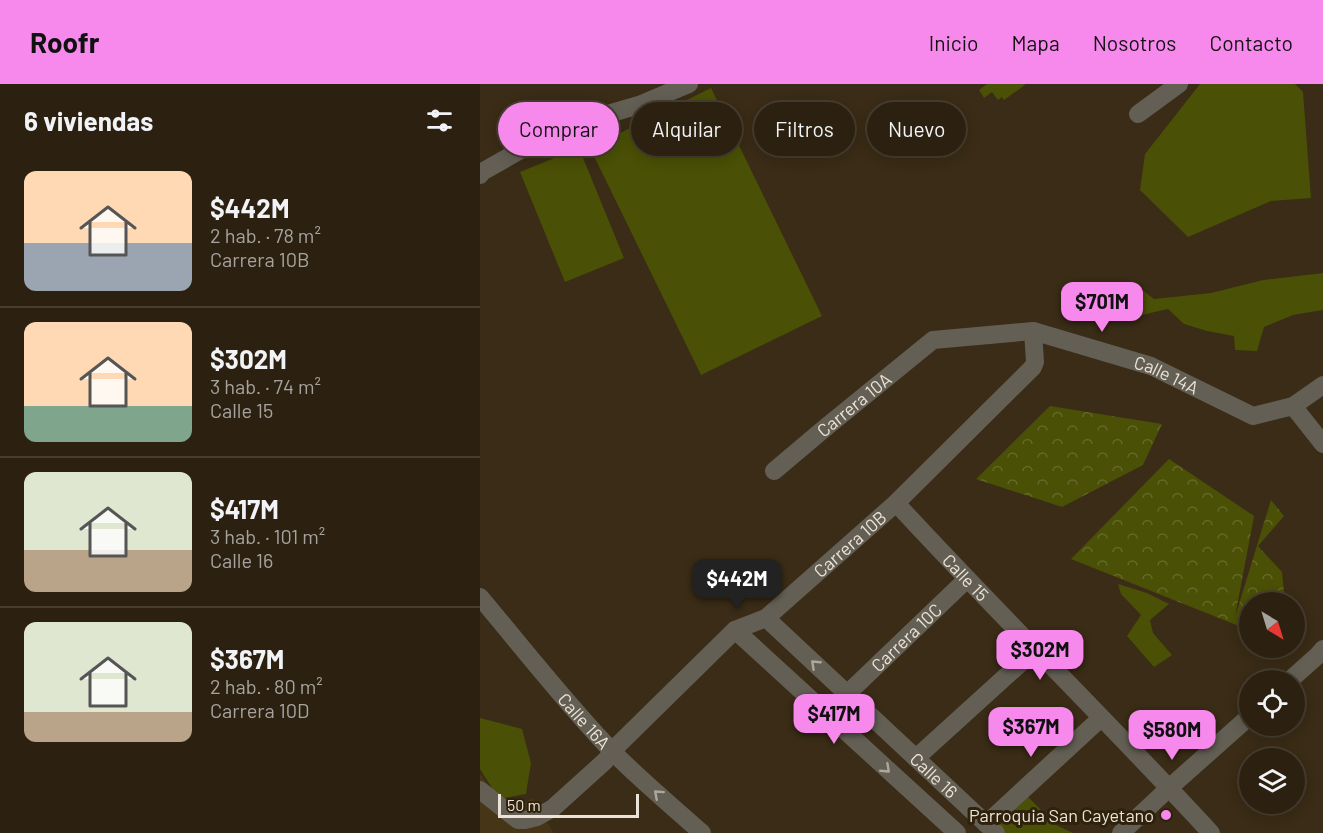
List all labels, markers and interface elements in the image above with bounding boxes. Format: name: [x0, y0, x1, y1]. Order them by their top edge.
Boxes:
text: Roofr: [30, 25, 99, 59]
text: Inicio: [929, 30, 979, 55]
text: Mapa: [1012, 30, 1060, 55]
text: Nosotros: [1093, 30, 1176, 55]
text: Contacto: [1209, 30, 1293, 55]
chip: Comprar: [498, 102, 619, 156]
chip: Alquilar: [631, 102, 742, 156]
chip: Filtros: [754, 102, 855, 156]
chip: Nuevo: [867, 102, 966, 156]
icon: filters: [423, 104, 456, 137]
text: 6 viviendas: [24, 105, 153, 136]
text: $442M: [210, 192, 289, 223]
icon: home: [72, 195, 144, 267]
text: 2 hab. · 78 m²: [210, 223, 321, 247]
text: Carrera 10B: [210, 247, 310, 271]
pin: $701M: [1060, 282, 1144, 333]
text: $701M: [1075, 289, 1129, 313]
text: $302M: [210, 343, 287, 374]
icon: home: [72, 346, 144, 418]
street label: Calle 14A: [1132, 351, 1202, 399]
street label: Carrera 10A: [812, 368, 896, 441]
text: 3 hab. · 74 m²: [210, 374, 321, 398]
text: Calle 15: [210, 398, 273, 422]
text: $417M: [210, 493, 279, 524]
icon: home: [72, 496, 144, 568]
street label: Carrera 10B: [809, 506, 891, 582]
text: 3 hab. · 101 m²: [210, 524, 325, 548]
text: Calle 16: [210, 548, 273, 572]
street label: Calle 15: [938, 549, 994, 606]
pin: $442M: [695, 559, 779, 610]
text: $442M: [706, 566, 768, 590]
north arrow: [1239, 592, 1305, 658]
map controls: [1239, 592, 1305, 814]
street label: Carrera 10C: [866, 598, 946, 676]
pin: $302M: [998, 630, 1082, 681]
text: $302M: [1010, 637, 1070, 661]
text: $367M: [210, 643, 284, 674]
icon: home: [72, 646, 144, 718]
one-way arrow: [811, 660, 822, 671]
button: locate: [1239, 670, 1305, 736]
text: 2 hab. · 80 m²: [210, 674, 323, 698]
street label: Calle 16A: [553, 688, 615, 754]
pin: $417M: [792, 694, 876, 745]
text: Carrera 10D: [210, 698, 309, 722]
text: $417M: [808, 701, 860, 725]
pin: $367M: [989, 707, 1073, 758]
pin: $580M: [1130, 710, 1214, 761]
text: $367M: [1002, 714, 1060, 738]
text: $580M: [1143, 717, 1201, 741]
street label: Calle 16: [906, 748, 962, 803]
button: layers: [1239, 748, 1305, 814]
one-way arrow: [879, 762, 890, 773]
one-way arrow: [654, 790, 665, 801]
scale bar: [498, 791, 639, 818]
text: 50 m: [507, 795, 541, 814]
place label: Parroquia San Cayetano: [969, 804, 1154, 826]
marker: Parroquia San Cayetano: [1159, 808, 1173, 822]

